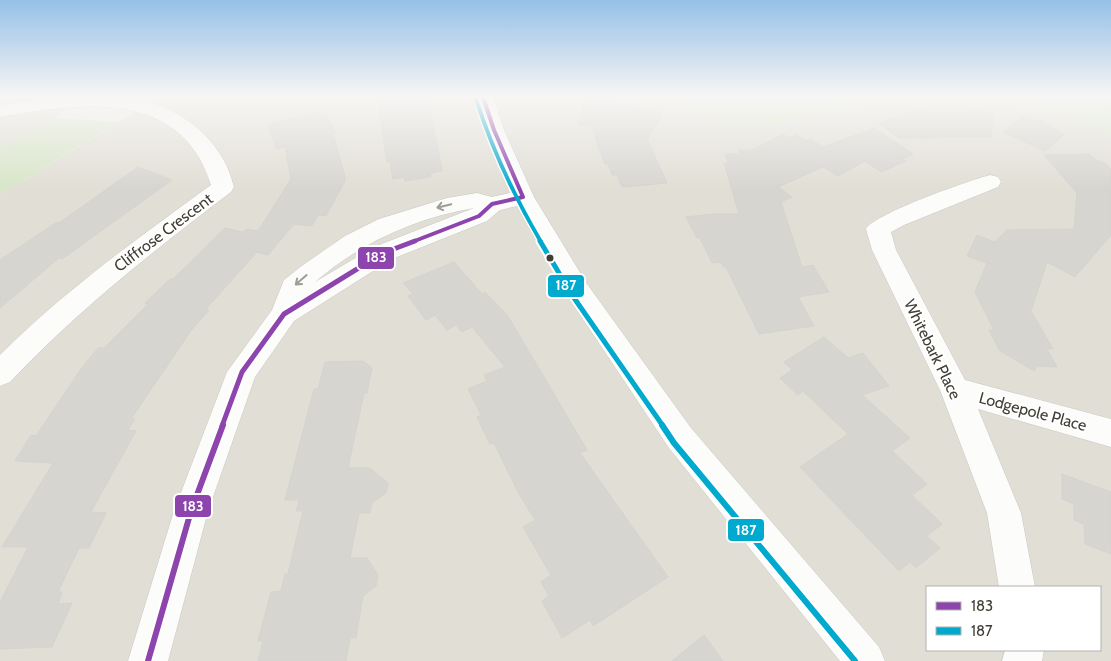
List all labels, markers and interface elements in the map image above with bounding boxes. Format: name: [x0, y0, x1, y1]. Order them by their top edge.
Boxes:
street label: Cliffrose Crescent: [110, 189, 217, 276]
one-way arrow: [437, 202, 453, 211]
line badge: 183: [357, 246, 395, 270]
text: 183: [365, 248, 387, 266]
unlabelled marker: [545, 253, 555, 263]
one-way arrow: [295, 274, 308, 286]
line badge: 187: [547, 274, 585, 298]
text: 187: [556, 276, 577, 294]
street label: Whitebark Place: [900, 296, 965, 402]
street label: Lodgepole Place: [977, 388, 1089, 435]
line badge: 183: [174, 494, 212, 518]
text: 183: [182, 497, 204, 515]
line badge: 187: [727, 518, 765, 542]
text: 187: [736, 521, 757, 539]
legend: [926, 586, 1101, 651]
text: 183: [971, 597, 993, 615]
text: 187: [971, 622, 993, 640]

